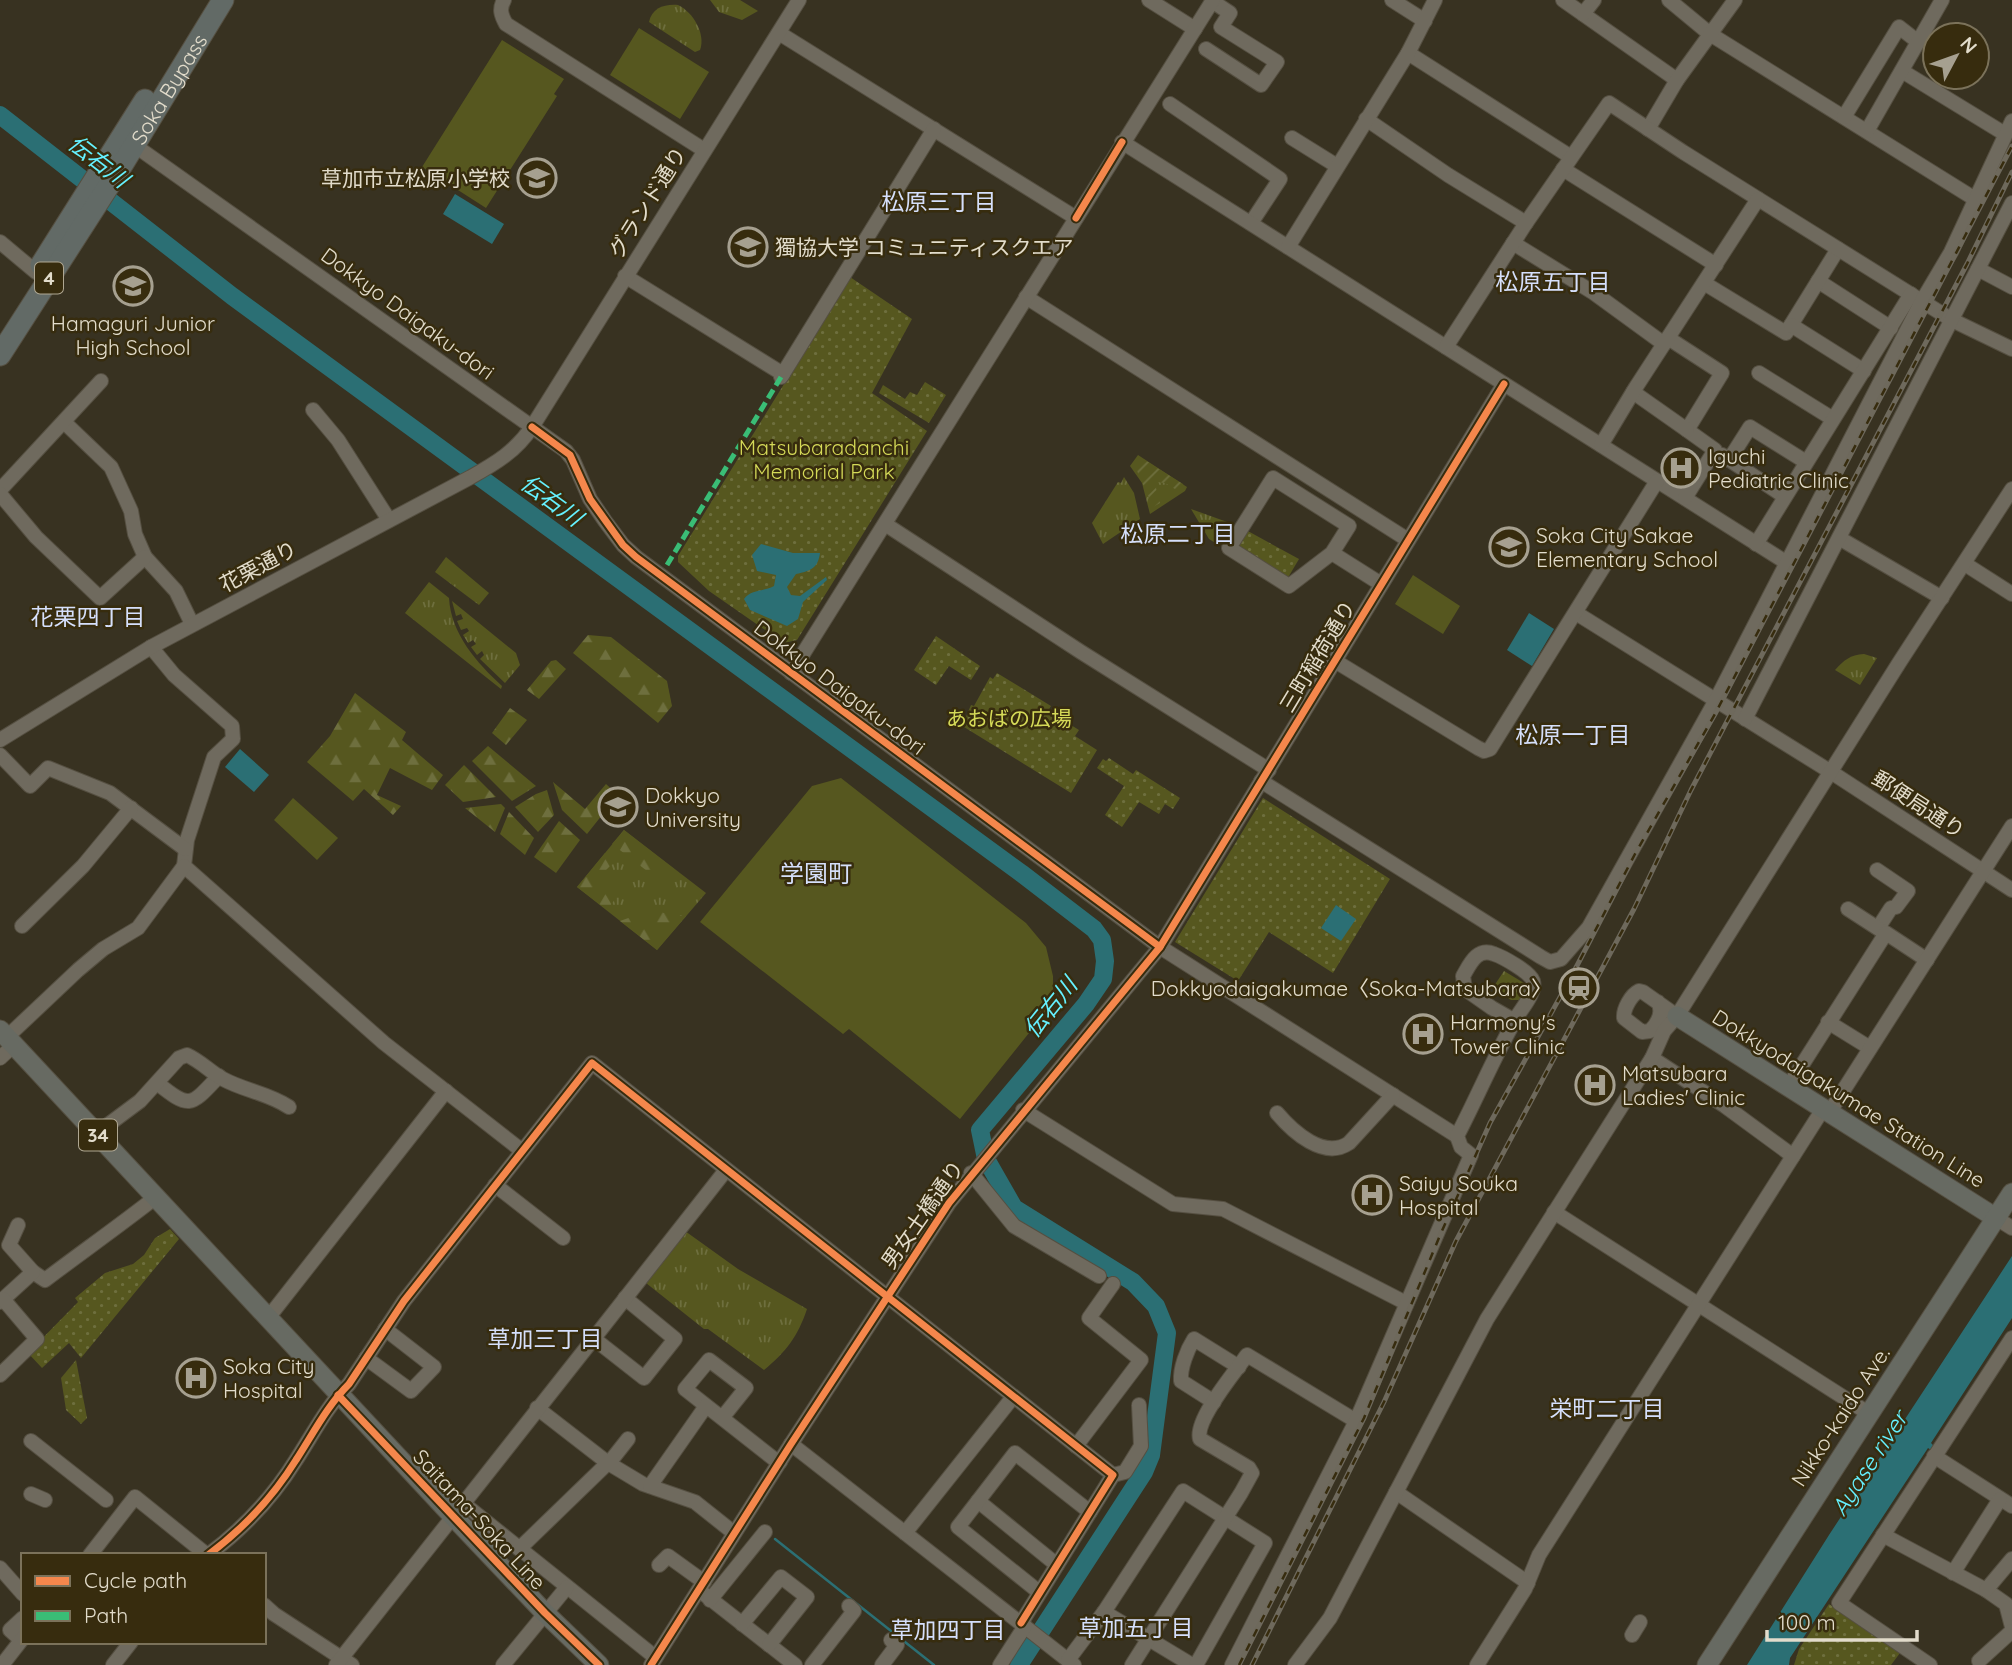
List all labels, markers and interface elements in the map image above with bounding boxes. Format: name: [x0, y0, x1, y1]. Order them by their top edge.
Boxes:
north arrow: [1921, 21, 1991, 91]
street label: Soka Bypass: [125, 29, 212, 149]
text: N: [1955, 32, 1982, 58]
water label: 伝右川: [63, 128, 137, 196]
street label: グランド通り: [603, 142, 691, 262]
school or university icon: 草加市立松原小学校: [516, 157, 558, 199]
place label: 草加市立松原小学校: [321, 165, 510, 191]
district label: 松原三丁目: [882, 187, 997, 216]
school or university icon: 獨協大学 コミュニティスクエア: [727, 226, 769, 268]
place label: 獨協大学 コミュニティスクエア: [775, 234, 1073, 260]
street label: Dokkyo Daigaku-dori: [316, 241, 500, 385]
road number: 4: [35, 262, 63, 294]
school or university icon: Hamaguri Junior High School: [112, 265, 154, 307]
district label: 松原五丁目: [1496, 267, 1611, 296]
place label: Hamaguri Junior High School: [51, 310, 215, 360]
park label: Matsubaradanchi Memorial Park: [739, 434, 909, 484]
place label: Iguchi Pediatric Clinic: [1708, 443, 1849, 493]
hospital icon: Iguchi Pediatric Clinic: [1660, 447, 1702, 489]
water label: 伝右川: [516, 468, 591, 534]
district label: 松原二丁目: [1121, 519, 1236, 548]
place label: Soka City Sakae Elementary School: [1536, 522, 1718, 572]
school or university icon: Soka City Sakae Elementary School: [1488, 526, 1530, 568]
street label: 花栗通り: [215, 535, 301, 597]
street label: 三町稲荷通り: [1273, 595, 1361, 717]
district label: 花栗四丁目: [31, 602, 146, 631]
street label: Dokkyo Daigaku-dori: [749, 614, 931, 760]
park label: あおばの広場: [946, 705, 1072, 731]
district label: 松原一丁目: [1516, 720, 1631, 749]
street label: 郵便局通り: [1868, 765, 1970, 843]
place label: Dokkyo University: [645, 782, 741, 832]
school or university icon: Dokkyo University: [597, 786, 639, 828]
district label: 学園町: [780, 858, 852, 888]
station icon: Dokkyodaigakumae〈Soka-Matsubara〉: [1558, 967, 1600, 1009]
water label: 伝右川: [1017, 969, 1085, 1043]
place label: Dokkyodaigakumae〈Soka-Matsubara〉: [1151, 975, 1552, 1001]
street label: Dokkyodaigakumae Station Line: [1708, 1003, 1990, 1193]
place label: Harmony's Tower Clinic: [1450, 1009, 1565, 1059]
hospital icon: Harmony's Tower Clinic: [1402, 1013, 1444, 1055]
place label: Matsubara Ladies' Clinic: [1622, 1060, 1745, 1110]
hospital icon: Matsubara Ladies' Clinic: [1574, 1064, 1616, 1106]
road number: 34: [79, 1120, 117, 1150]
street label: 男女土橋通り: [875, 1155, 969, 1273]
place label: Saiyu Souka Hospital: [1399, 1170, 1518, 1220]
hospital icon: Saiyu Souka Hospital: [1351, 1174, 1393, 1216]
district label: 草加三丁目: [488, 1324, 603, 1353]
street label: Nikko-kaido Ave.: [1785, 1341, 1895, 1491]
place label: Soka City Hospital: [223, 1353, 314, 1403]
hospital icon: Soka City Hospital: [175, 1357, 217, 1399]
district label: 栄町二丁目: [1550, 1394, 1665, 1423]
water label: Ayase river: [1824, 1403, 1915, 1521]
street label: Saitama-Soka Line: [408, 1443, 552, 1595]
legend: [21, 1553, 266, 1644]
text: Cycle path: [84, 1567, 187, 1593]
scale bar: [1767, 1598, 1918, 1642]
text: Path: [84, 1602, 128, 1628]
text: 100 m: [1778, 1609, 1836, 1635]
district label: 草加五丁目: [1079, 1613, 1194, 1642]
district label: 草加四丁目: [891, 1615, 1006, 1644]

